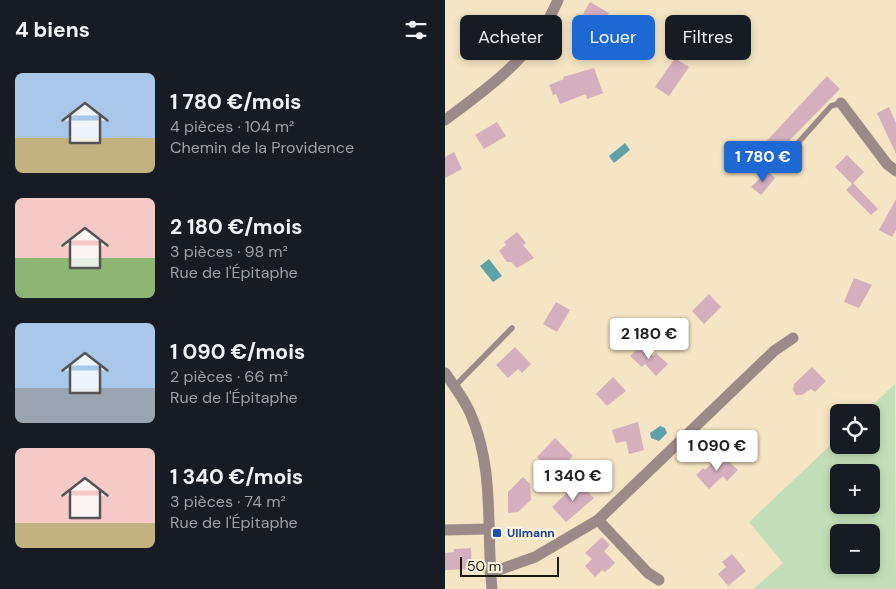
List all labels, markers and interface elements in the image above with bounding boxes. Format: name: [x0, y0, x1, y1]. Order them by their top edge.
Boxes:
chip: Acheter: [460, 15, 562, 60]
chip: Louer: [572, 15, 655, 60]
chip: Filtres: [665, 15, 751, 60]
text: 4 biens: [15, 16, 90, 44]
icon: filters: [402, 16, 430, 44]
text: 1 780 €/mois: [170, 88, 301, 116]
icon: home: [55, 93, 115, 153]
text: 4 pièces · 104 m²: [170, 116, 294, 137]
text: Chemin de la Providence: [170, 137, 354, 158]
pin: 1 780 €: [717, 140, 809, 183]
text: 1 780 €: [735, 146, 791, 167]
text: 2 180 €/mois: [170, 213, 302, 241]
icon: home: [55, 218, 115, 278]
text: 3 pièces · 98 m²: [170, 241, 288, 262]
text: Rue de l'Épitaphe: [170, 262, 298, 283]
pin: 2 180 €: [603, 318, 695, 360]
text: 2 180 €: [621, 323, 677, 344]
text: 1 090 €/mois: [170, 338, 305, 366]
icon: home: [55, 343, 115, 403]
text: 2 pièces · 66 m²: [170, 366, 288, 387]
text: Rue de l'Épitaphe: [170, 387, 298, 408]
map controls: [830, 404, 880, 574]
button: locate: [830, 404, 880, 454]
pin: 1 090 €: [671, 430, 763, 472]
text: 1 090 €: [688, 435, 746, 456]
pin: 1 340 €: [527, 460, 619, 502]
text: 1 340 €/mois: [170, 463, 303, 491]
button: +: [830, 464, 880, 514]
text: 1 340 €: [544, 465, 602, 486]
icon: home: [55, 468, 115, 528]
text: 3 pièces · 74 m²: [170, 491, 286, 512]
text: Rue de l'Épitaphe: [170, 512, 298, 533]
button: −: [830, 524, 880, 574]
place label: Ullmann: [507, 525, 555, 541]
marker: Ullmann: [491, 527, 503, 539]
scale bar: [460, 554, 559, 577]
text: 50 m: [467, 557, 501, 575]

